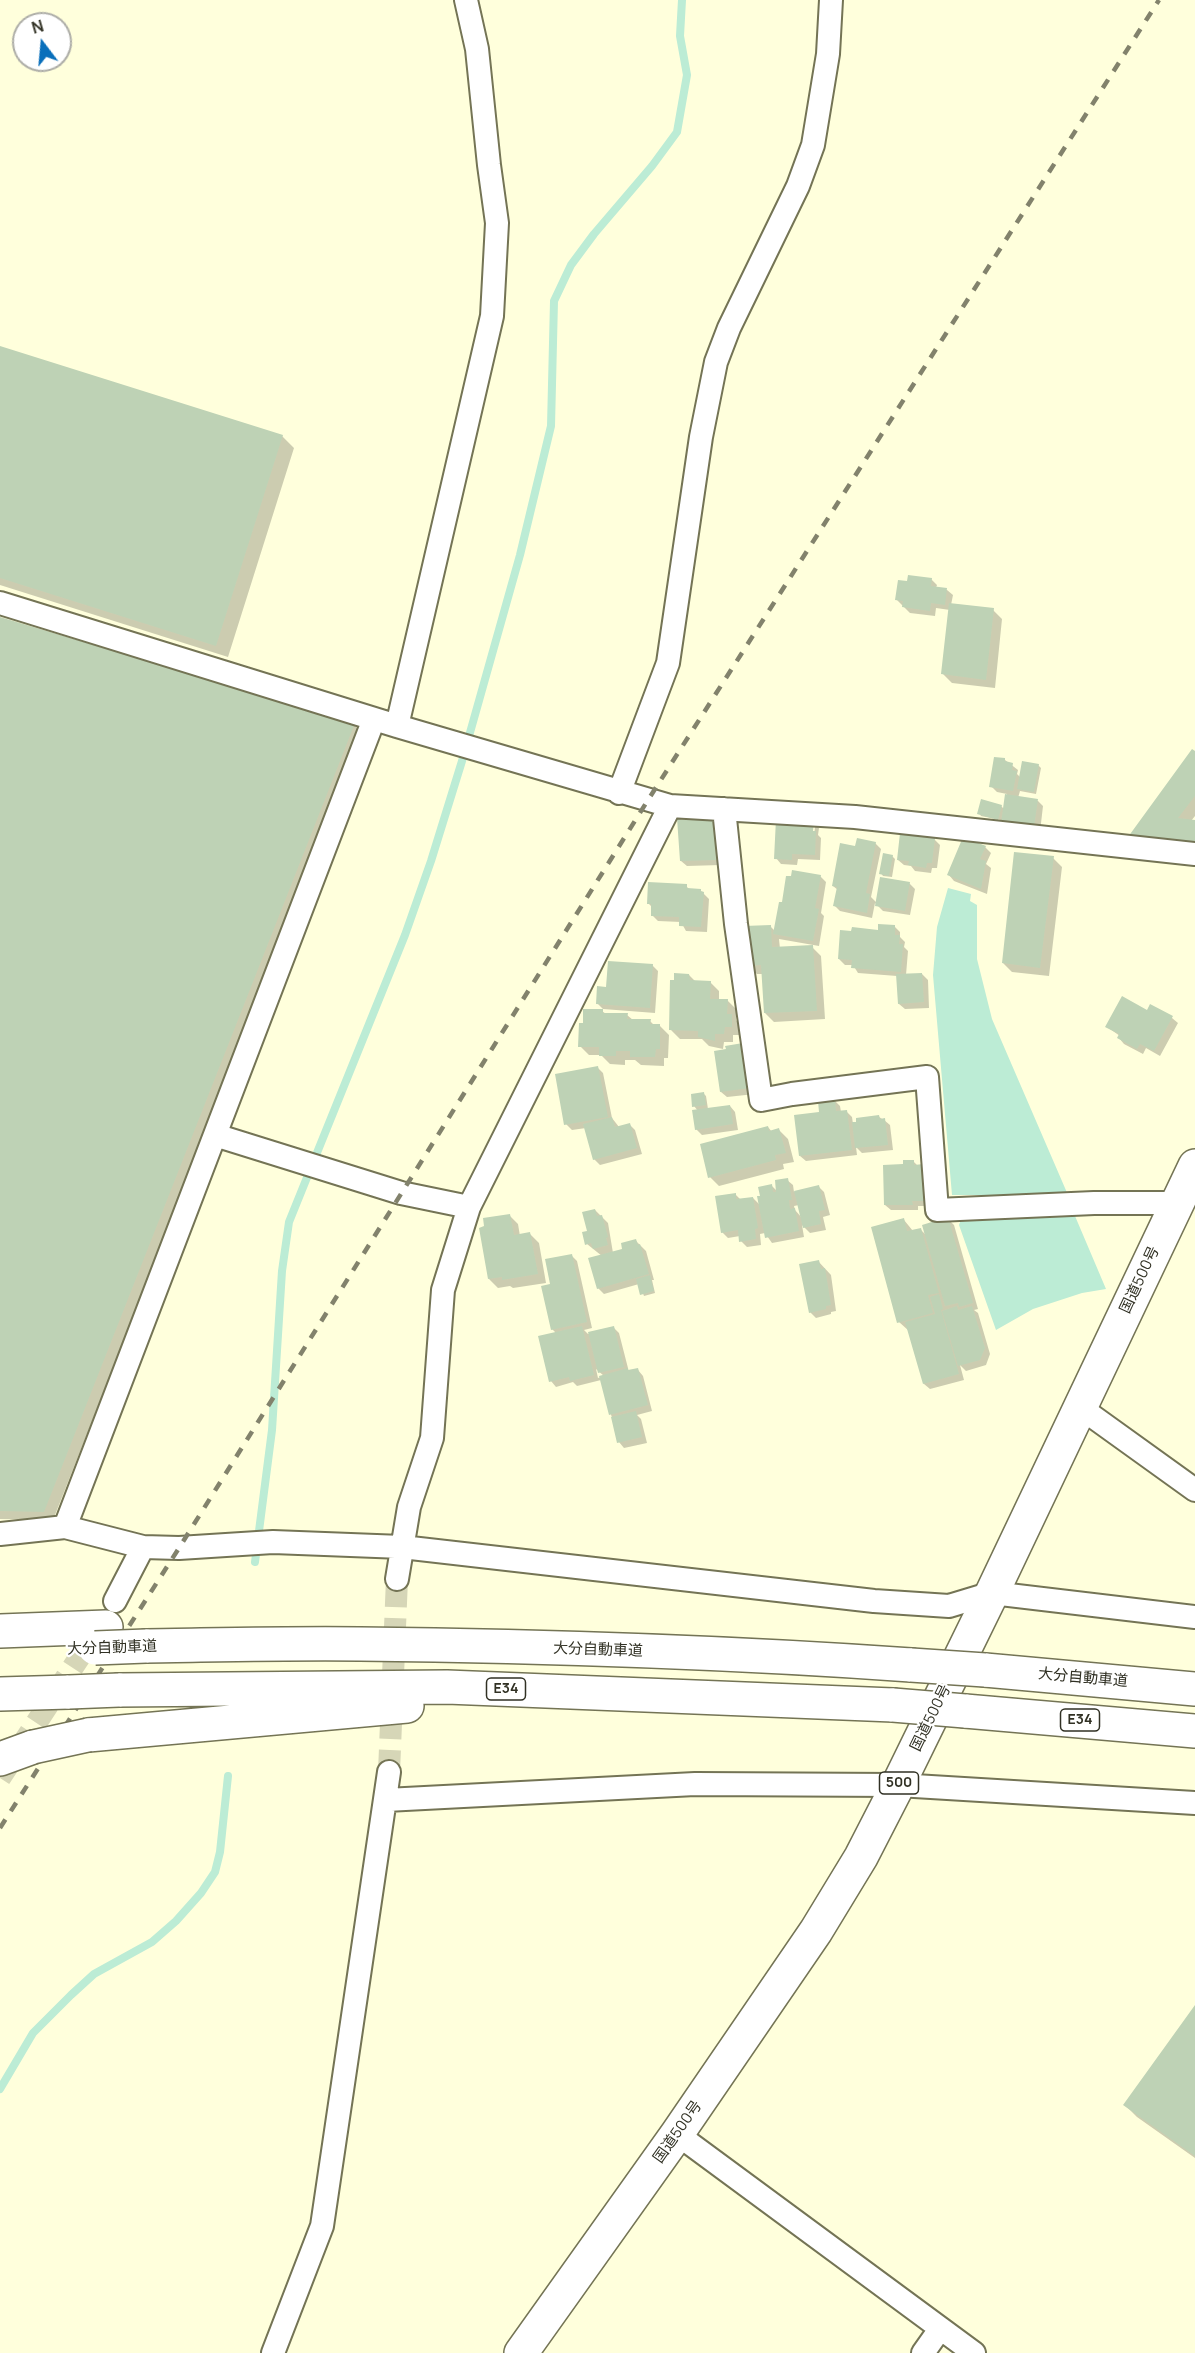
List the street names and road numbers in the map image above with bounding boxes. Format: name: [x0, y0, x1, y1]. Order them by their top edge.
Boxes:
street label: 国道500号: [1117, 1244, 1163, 1316]
street label: 大分自動車道: [67, 1637, 157, 1659]
street label: 大分自動車道: [553, 1639, 643, 1661]
street label: 大分自動車道: [1037, 1665, 1129, 1691]
road number: E34: [486, 1678, 526, 1700]
street label: 国道500号: [907, 1682, 955, 1754]
road number: E34: [1060, 1709, 1100, 1731]
road number: 500: [880, 1772, 918, 1794]
street label: 国道500号: [650, 2097, 706, 2167]

